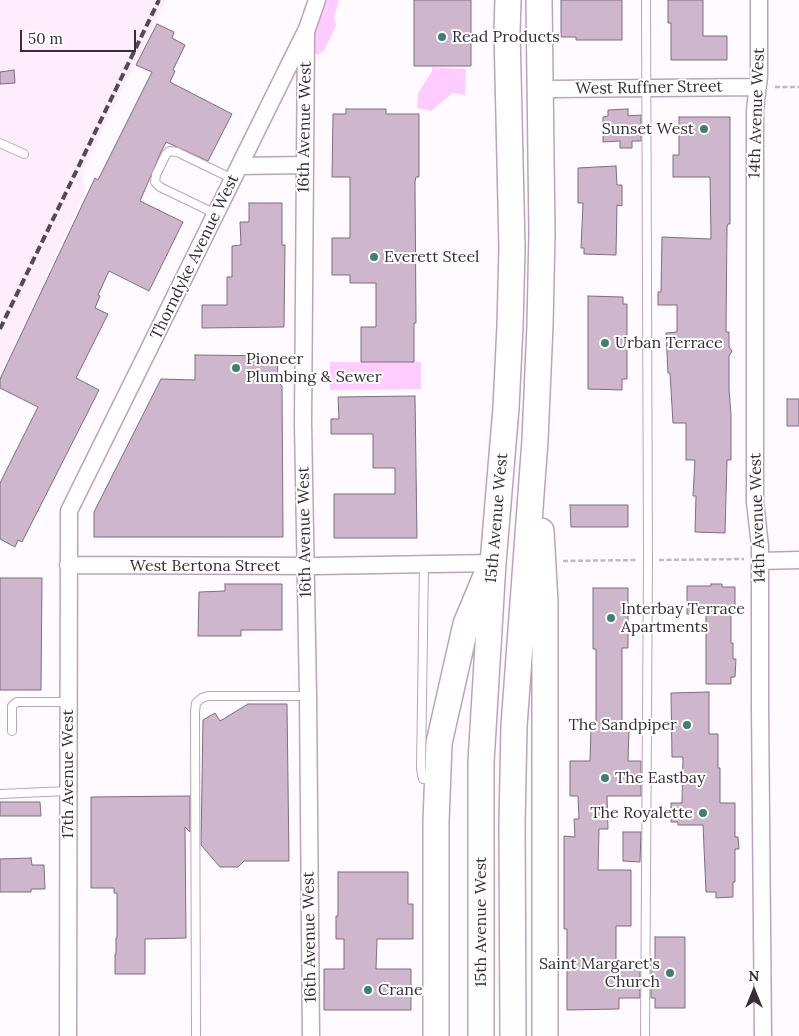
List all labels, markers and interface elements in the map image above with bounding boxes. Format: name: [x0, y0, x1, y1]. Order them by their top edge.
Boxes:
scale bar: [22, 20, 139, 52]
place label: Read Products: [452, 27, 560, 47]
text: 50 m: [28, 29, 63, 48]
marker: Read Products: [436, 31, 448, 43]
street label: 14th Avenue West: [745, 47, 769, 179]
street label: 16th Avenue West: [294, 61, 316, 193]
street label: West Ruffner Street: [575, 77, 723, 99]
place label: Sunset West: [602, 119, 694, 139]
marker: Sunset West: [698, 123, 710, 135]
street label: Thorndyke Avenue West: [147, 171, 243, 343]
place label: Everett Steel: [384, 247, 479, 267]
marker: Everett Steel: [368, 251, 380, 263]
place label: Urban Terrace: [615, 333, 723, 353]
marker: Urban Terrace: [599, 337, 611, 349]
place label: Pioneer Plumbing & Sewer: [246, 349, 382, 387]
marker: Pioneer Plumbing & Sewer: [230, 362, 242, 374]
street label: 15th Avenue West: [482, 452, 512, 584]
street label: 14th Avenue West: [746, 452, 770, 584]
street label: 16th Avenue West: [294, 466, 316, 598]
street label: West Bertona Street: [130, 556, 280, 576]
place label: Interbay Terrace Apartments: [621, 599, 745, 637]
marker: Interbay Terrace Apartments: [605, 612, 617, 624]
street label: 17th Avenue West: [58, 709, 78, 839]
place label: The Sandpiper: [568, 715, 677, 735]
marker: The Sandpiper: [681, 719, 693, 731]
place label: The Eastbay: [615, 768, 705, 788]
marker: The Eastbay: [599, 772, 611, 784]
place label: The Royalette: [590, 803, 693, 823]
marker: The Royalette: [697, 807, 709, 819]
street label: 15th Avenue West: [471, 857, 491, 987]
street label: 16th Avenue West: [299, 871, 321, 1003]
place label: Saint Margaret's Church: [539, 954, 660, 992]
north arrow: [729, 966, 779, 1016]
marker: Saint Margaret's Church: [664, 967, 676, 979]
text: N: [749, 967, 759, 985]
place label: Crane: [378, 980, 423, 1000]
marker: Crane: [362, 984, 374, 996]

